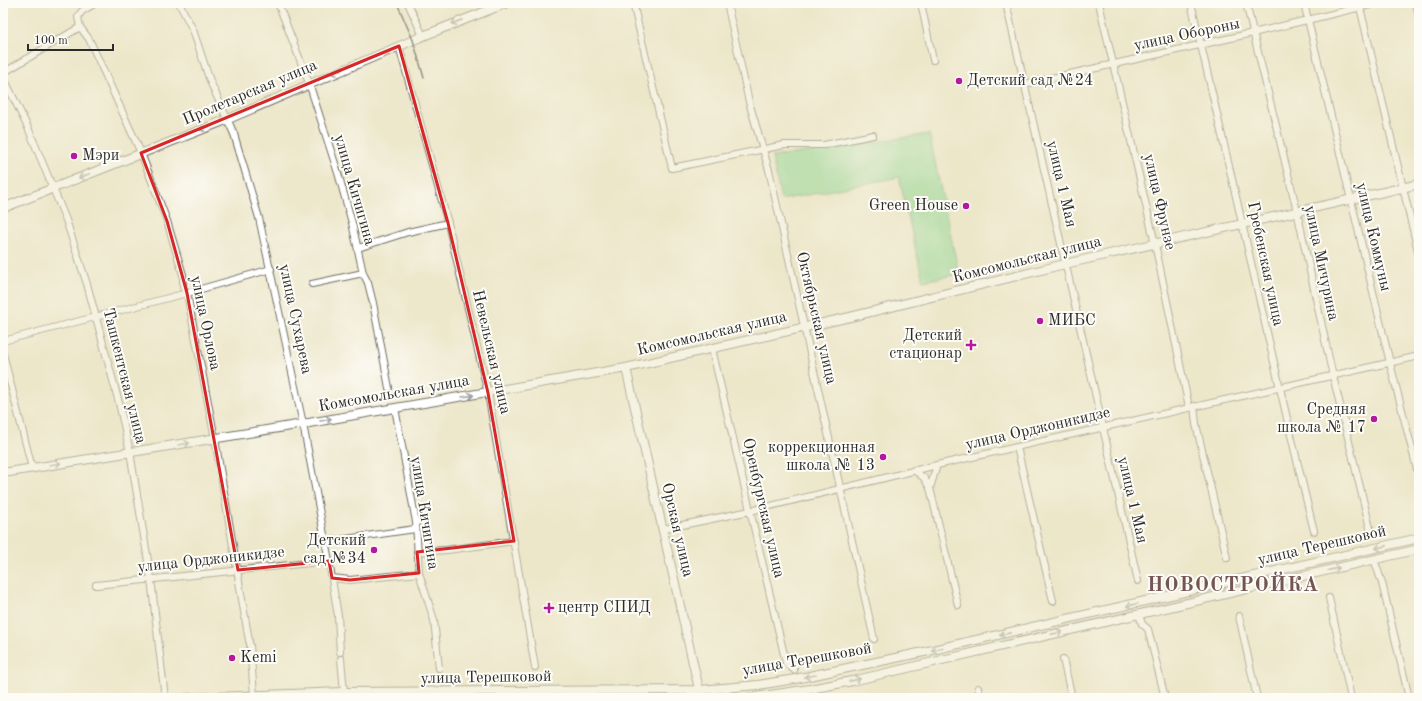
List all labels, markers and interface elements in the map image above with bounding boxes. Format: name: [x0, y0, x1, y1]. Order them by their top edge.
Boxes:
street label: улица Обороны: [1132, 16, 1242, 54]
one-way arrow: [452, 19, 464, 27]
scale bar: [28, 26, 113, 52]
text: 100 m: [34, 35, 68, 47]
street label: Пролетарская улица: [180, 57, 320, 129]
one-way arrow: [332, 69, 344, 76]
place label: Детский сад №24: [967, 73, 1093, 89]
marker: Детский сад №24: [954, 76, 964, 86]
one-way arrow: [199, 125, 211, 133]
street label: улица Кичигина: [331, 133, 378, 247]
street label: улица 1 Мая: [1043, 139, 1079, 229]
place label: Мэри: [82, 148, 119, 164]
marker: Мэри: [69, 151, 79, 161]
street label: улица Фрунзе: [1140, 152, 1178, 252]
one-way arrow: [78, 173, 90, 180]
street label: улица Коммуны: [1353, 181, 1393, 293]
place label: Green House: [869, 198, 958, 214]
street label: Гребенская улица: [1244, 200, 1286, 328]
marker: Green House: [961, 201, 971, 211]
street label: улица Мичурина: [1301, 204, 1341, 322]
street label: Комсомольская улица: [951, 234, 1103, 286]
street label: Октябрьская улица: [793, 250, 839, 386]
street label: улица Сухарева: [276, 263, 314, 376]
street label: улица Орлова: [187, 274, 223, 372]
street label: Невельская улица: [469, 288, 513, 416]
street label: Ташкентская улица: [99, 307, 149, 445]
street label: Комсомольская улица: [636, 309, 788, 359]
place label: МИБС: [1048, 313, 1096, 329]
marker: МИБС: [1035, 316, 1045, 326]
place label: Детский стационар: [889, 328, 962, 362]
marker: Детский стационар: [965, 339, 977, 351]
street label: Комсомольская улица: [317, 373, 471, 415]
one-way arrow: [461, 392, 474, 400]
place label: Средняя школа № 17: [1277, 402, 1366, 436]
street label: улица Орджоникидзе: [964, 405, 1112, 453]
marker: Средняя школа № 17: [1369, 414, 1379, 424]
one-way arrow: [319, 416, 332, 424]
street label: Оренбургская улица: [739, 436, 787, 580]
one-way arrow: [177, 440, 190, 448]
place label: коррекционная школа № 13: [768, 440, 875, 474]
marker: коррекционная школа № 13: [878, 452, 888, 462]
street label: улица Кичигина: [407, 455, 441, 571]
street label: улица 1 Мая: [1114, 455, 1150, 545]
one-way arrow: [48, 460, 61, 468]
street label: Орская улица: [658, 481, 696, 579]
street label: улица Терешковой: [1256, 523, 1388, 569]
place label: Детский сад №34: [303, 533, 366, 567]
one-way arrow: [1375, 543, 1388, 551]
street label: улица Орджоникидзе: [137, 544, 285, 576]
marker: Детский сад №34: [369, 545, 379, 555]
one-way arrow: [1327, 565, 1340, 572]
district label: НОВОСТРОЙКА: [1147, 571, 1319, 596]
place label: центр СПИД: [558, 600, 651, 616]
one-way arrow: [1126, 601, 1139, 609]
marker: центр СПИД: [543, 602, 555, 614]
one-way arrow: [1050, 629, 1063, 636]
one-way arrow: [999, 631, 1012, 638]
street label: улица Терешковой: [741, 641, 873, 679]
one-way arrow: [931, 646, 944, 654]
place label: Kemi: [240, 650, 276, 666]
marker: Kemi: [227, 653, 237, 663]
street label: улица Терешковой: [420, 669, 552, 687]
one-way arrow: [803, 672, 816, 680]
one-way arrow: [848, 676, 861, 684]

